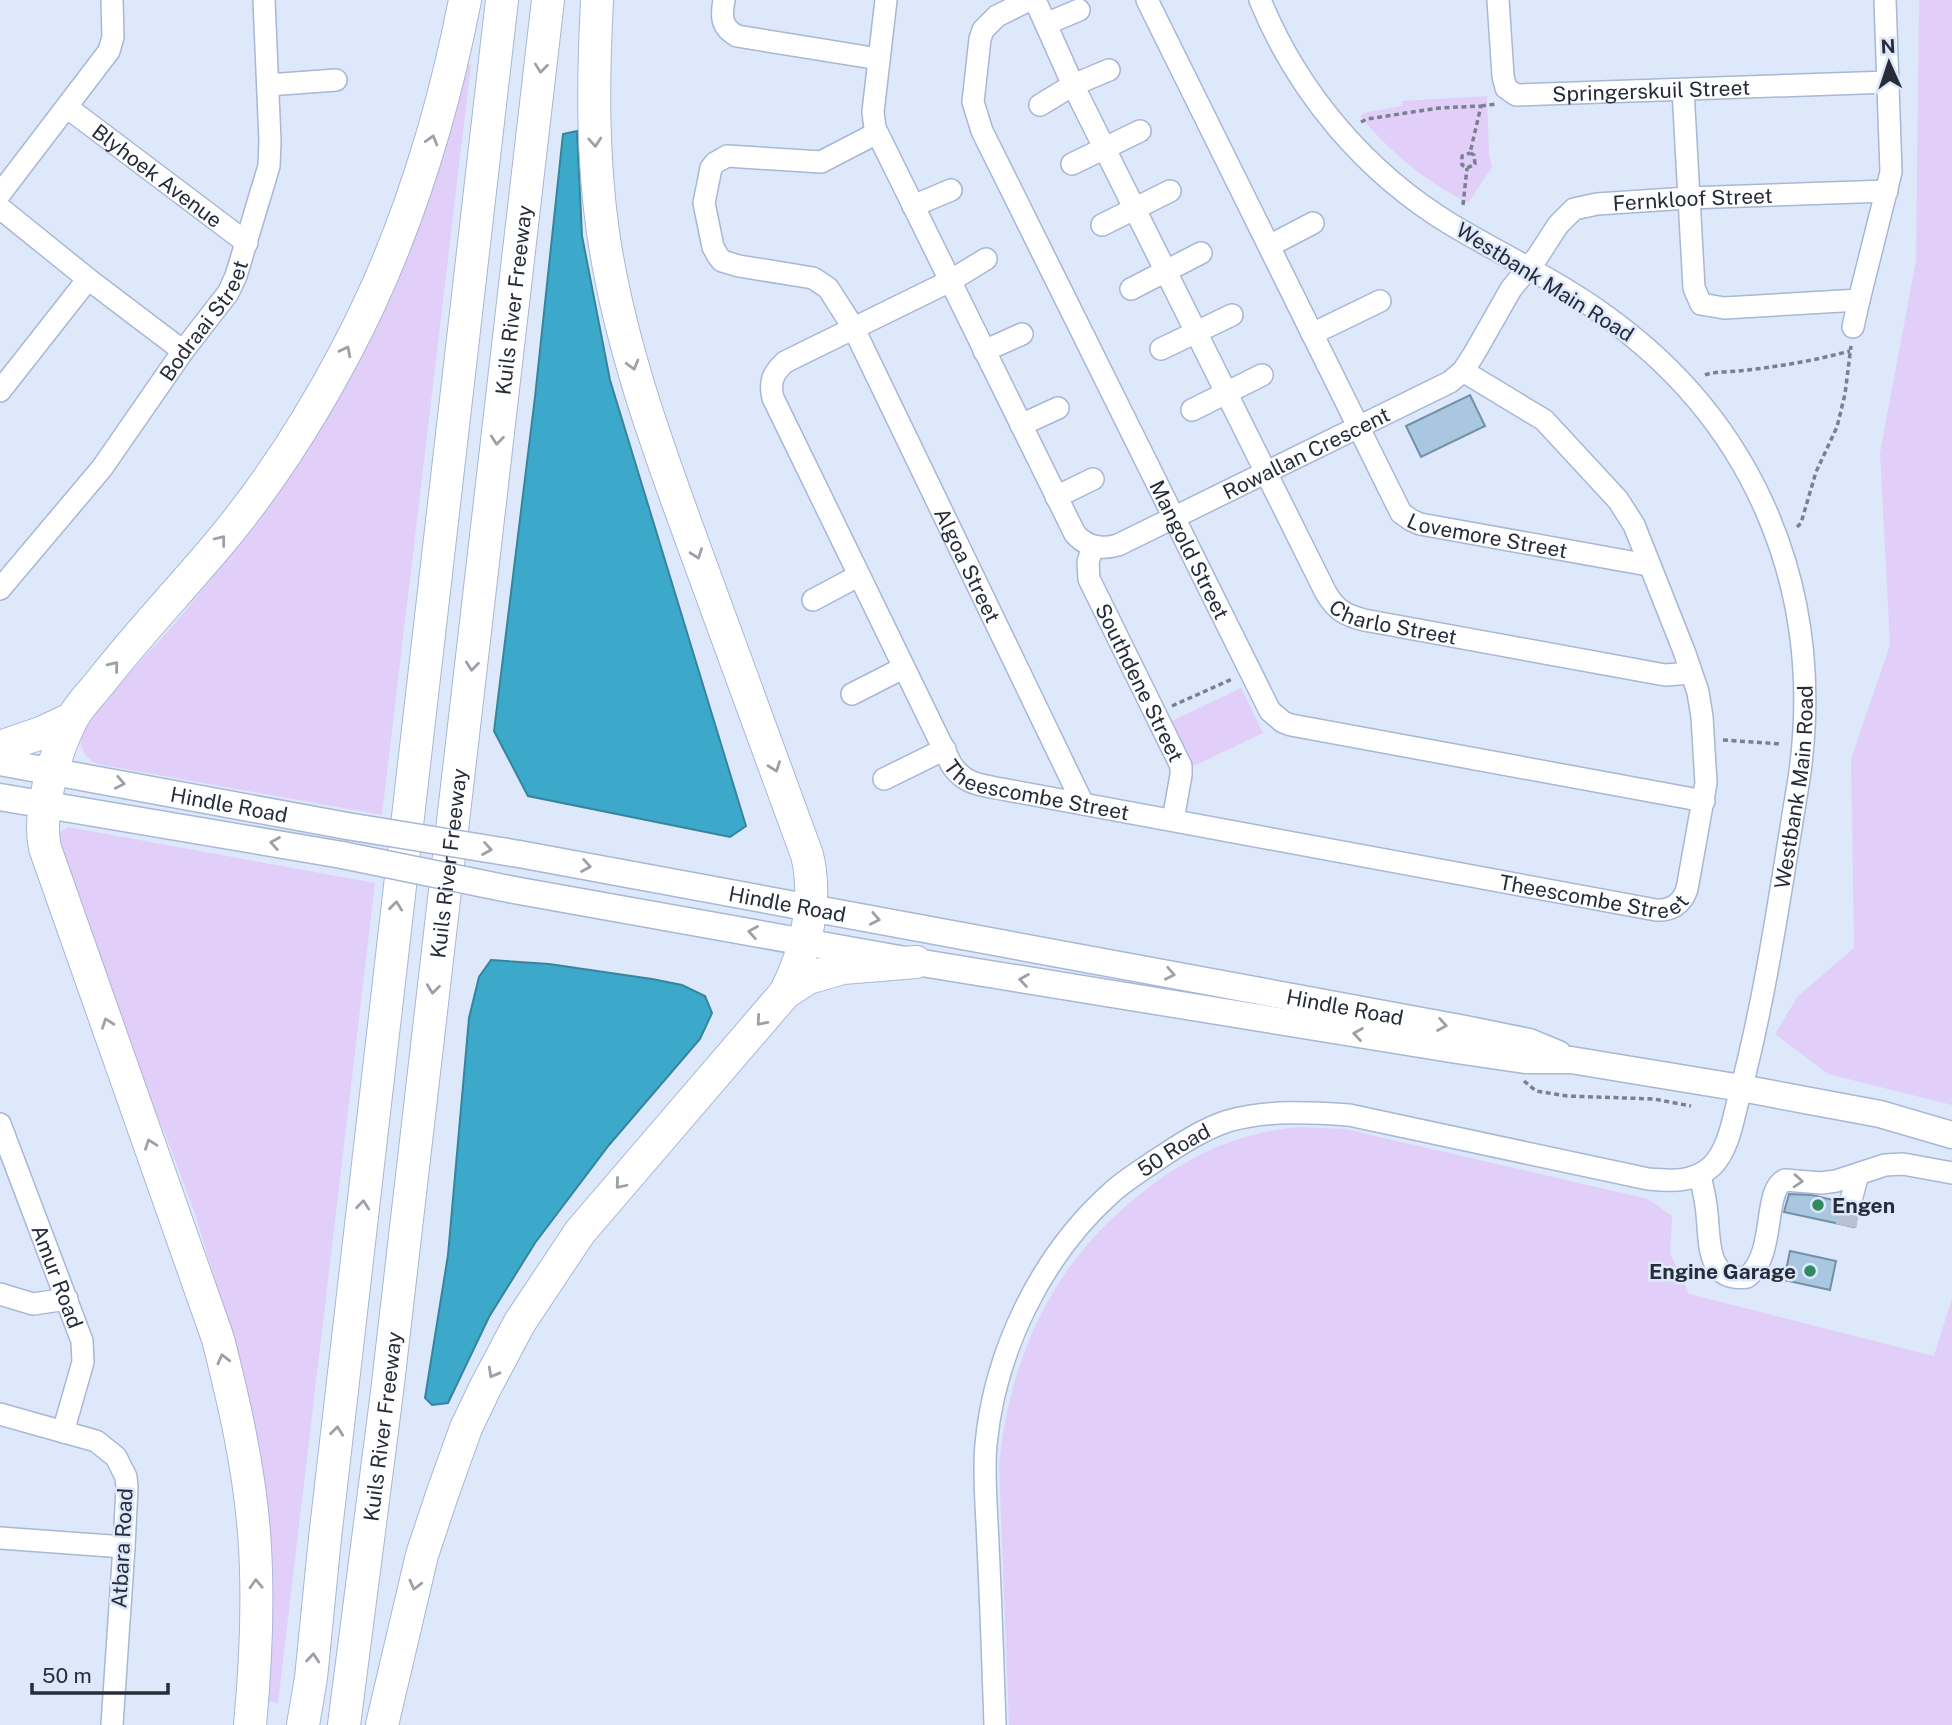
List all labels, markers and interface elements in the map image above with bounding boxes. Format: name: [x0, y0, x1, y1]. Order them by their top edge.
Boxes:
north arrow: [1854, 28, 1924, 98]
text: N: [1880, 35, 1896, 57]
one-way arrow: [533, 62, 548, 74]
street label: Springerskuil Street: [1552, 74, 1750, 106]
street label: Blyhoek Avenue: [88, 118, 227, 232]
one-way arrow: [423, 135, 438, 147]
one-way arrow: [587, 136, 602, 147]
street label: Fernkloof Street: [1612, 183, 1773, 215]
street label: Kuils River Freeway: [490, 204, 537, 396]
street label: Westbank Main Road: [1451, 217, 1639, 347]
street label: Bodraai Street: [154, 257, 253, 385]
one-way arrow: [337, 345, 351, 358]
one-way arrow: [625, 359, 639, 371]
street label: Rowallan Crescent: [1218, 401, 1393, 504]
one-way arrow: [490, 435, 505, 446]
street label: Mangold Street: [1145, 476, 1235, 623]
street label: Algoa Street: [929, 504, 1006, 626]
street label: Lovemore Street: [1403, 507, 1569, 563]
one-way arrow: [213, 536, 226, 548]
one-way arrow: [689, 547, 703, 559]
street label: Charlo Street: [1324, 594, 1459, 649]
street label: Southdene Street: [1090, 599, 1189, 766]
one-way arrow: [464, 660, 479, 672]
one-way arrow: [105, 661, 118, 673]
street label: Westbank Main Road: [1769, 685, 1817, 891]
street label: Theescombe Street: [939, 755, 1131, 825]
one-way arrow: [767, 761, 781, 773]
street label: Kuils River Freeway: [425, 767, 472, 960]
one-way arrow: [114, 775, 126, 790]
street label: Hindle Road: [168, 781, 290, 827]
one-way arrow: [269, 836, 281, 851]
one-way arrow: [481, 841, 493, 856]
one-way arrow: [580, 858, 592, 873]
street label: Theescombe Street: [1497, 869, 1693, 923]
street label: Hindle Road: [727, 881, 848, 927]
one-way arrow: [389, 900, 404, 912]
one-way arrow: [869, 911, 881, 926]
one-way arrow: [747, 925, 759, 940]
one-way arrow: [1164, 965, 1176, 980]
one-way arrow: [1018, 973, 1030, 988]
one-way arrow: [425, 983, 440, 995]
street label: Hindle Road: [1284, 984, 1406, 1030]
one-way arrow: [757, 1013, 769, 1026]
one-way arrow: [1436, 1017, 1448, 1032]
one-way arrow: [101, 1018, 115, 1030]
one-way arrow: [1352, 1027, 1364, 1042]
street label: 50 Road: [1132, 1118, 1214, 1182]
one-way arrow: [145, 1138, 159, 1150]
one-way arrow: [1793, 1173, 1804, 1188]
one-way arrow: [615, 1176, 628, 1189]
place label: Engen: [1832, 1193, 1895, 1218]
marker: Engen: [1810, 1197, 1826, 1213]
one-way arrow: [355, 1199, 370, 1211]
street label: Amur Road: [27, 1221, 88, 1332]
place label: Engine Garage: [1649, 1259, 1796, 1284]
marker: Engine Garage: [1802, 1263, 1818, 1279]
street label: Kuils River Freeway: [358, 1330, 406, 1523]
one-way arrow: [217, 1353, 231, 1365]
one-way arrow: [488, 1365, 501, 1378]
one-way arrow: [329, 1426, 344, 1437]
street label: Atbara Road: [106, 1487, 138, 1609]
one-way arrow: [248, 1578, 264, 1588]
one-way arrow: [409, 1579, 423, 1591]
scale bar: [32, 1652, 168, 1696]
one-way arrow: [305, 1652, 320, 1663]
text: 50 m: [42, 1663, 92, 1688]

